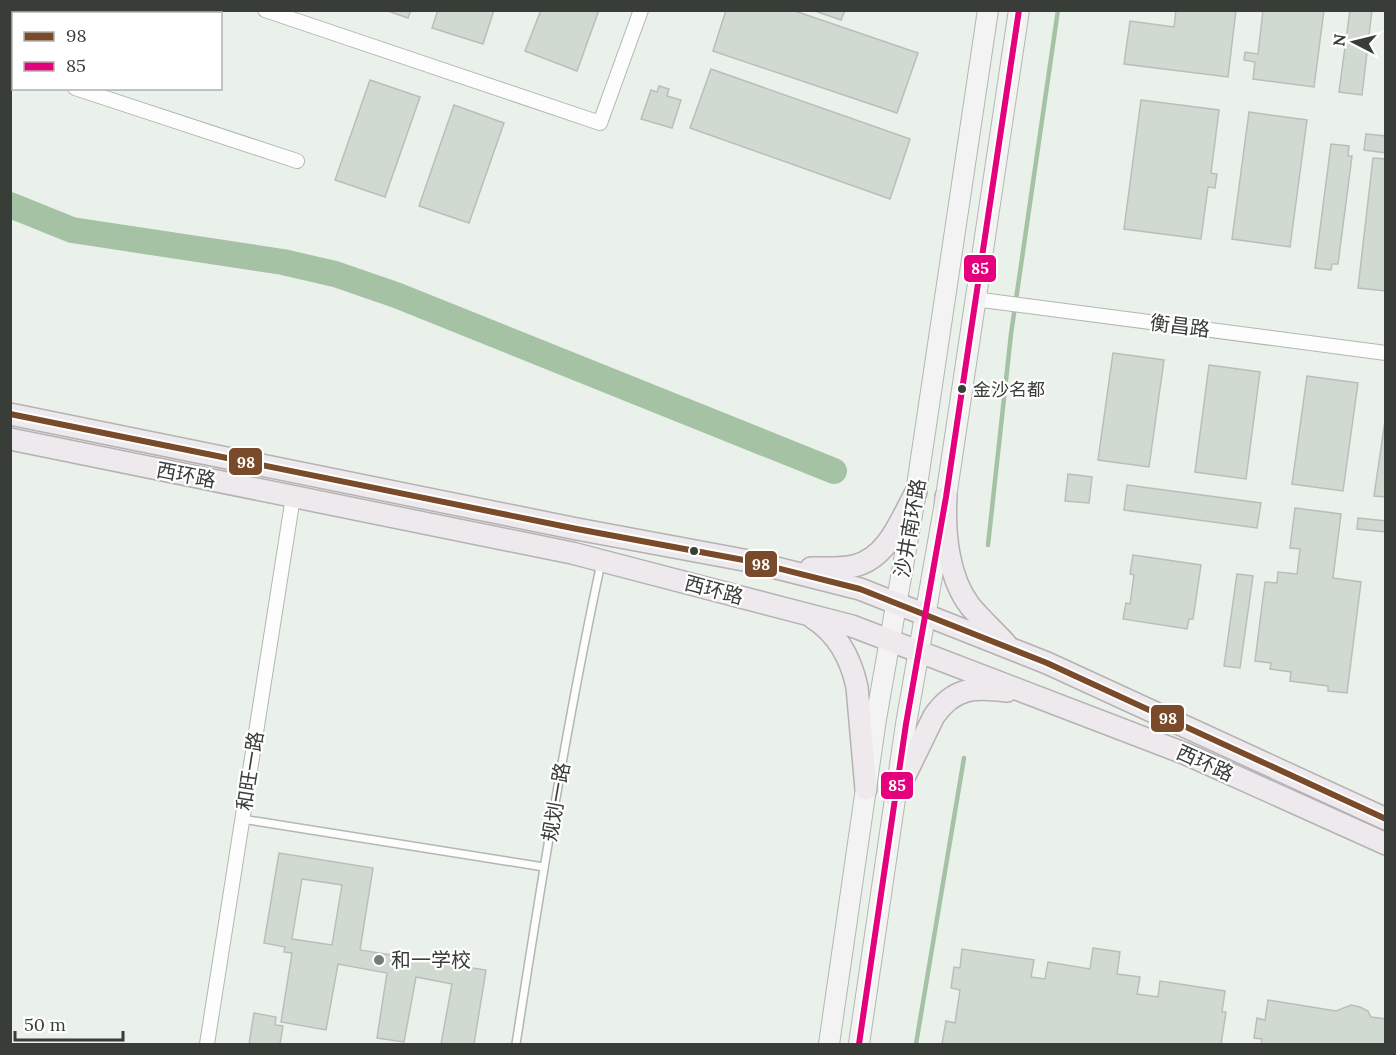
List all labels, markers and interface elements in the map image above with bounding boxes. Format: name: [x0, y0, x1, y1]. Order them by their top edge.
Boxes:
legend: [12, 12, 222, 90]
north arrow: [1324, 12, 1384, 72]
text: 98: [66, 24, 87, 47]
text: N: [1328, 33, 1350, 48]
text: 85: [66, 54, 86, 77]
line badge: 85: [963, 254, 997, 283]
text: 85: [971, 258, 989, 278]
street label: 衡昌路: [1149, 309, 1211, 342]
place label: 金沙名都: [973, 378, 1045, 401]
marker: 金沙名都: [956, 383, 968, 395]
line badge: 98: [228, 447, 263, 476]
text: 98: [237, 452, 255, 472]
street label: 西环路: [154, 457, 218, 493]
street label: 沙井南环路: [889, 477, 931, 579]
unlabelled marker: [688, 545, 700, 557]
line badge: 98: [744, 550, 778, 578]
text: 98: [752, 554, 770, 574]
street label: 西环路: [682, 570, 746, 609]
line badge: 98: [1150, 704, 1185, 733]
text: 98: [1159, 708, 1177, 728]
street label: 和旺一路: [231, 729, 268, 812]
street label: 西环路: [1173, 739, 1238, 786]
street label: 规划一路: [536, 760, 575, 843]
line badge: 85: [880, 771, 914, 800]
text: 85: [888, 775, 906, 795]
place label: 和一学校: [391, 947, 471, 972]
marker: 和一学校: [372, 953, 386, 967]
scale bar: [15, 1004, 123, 1042]
text: 50 m: [24, 1013, 66, 1036]

